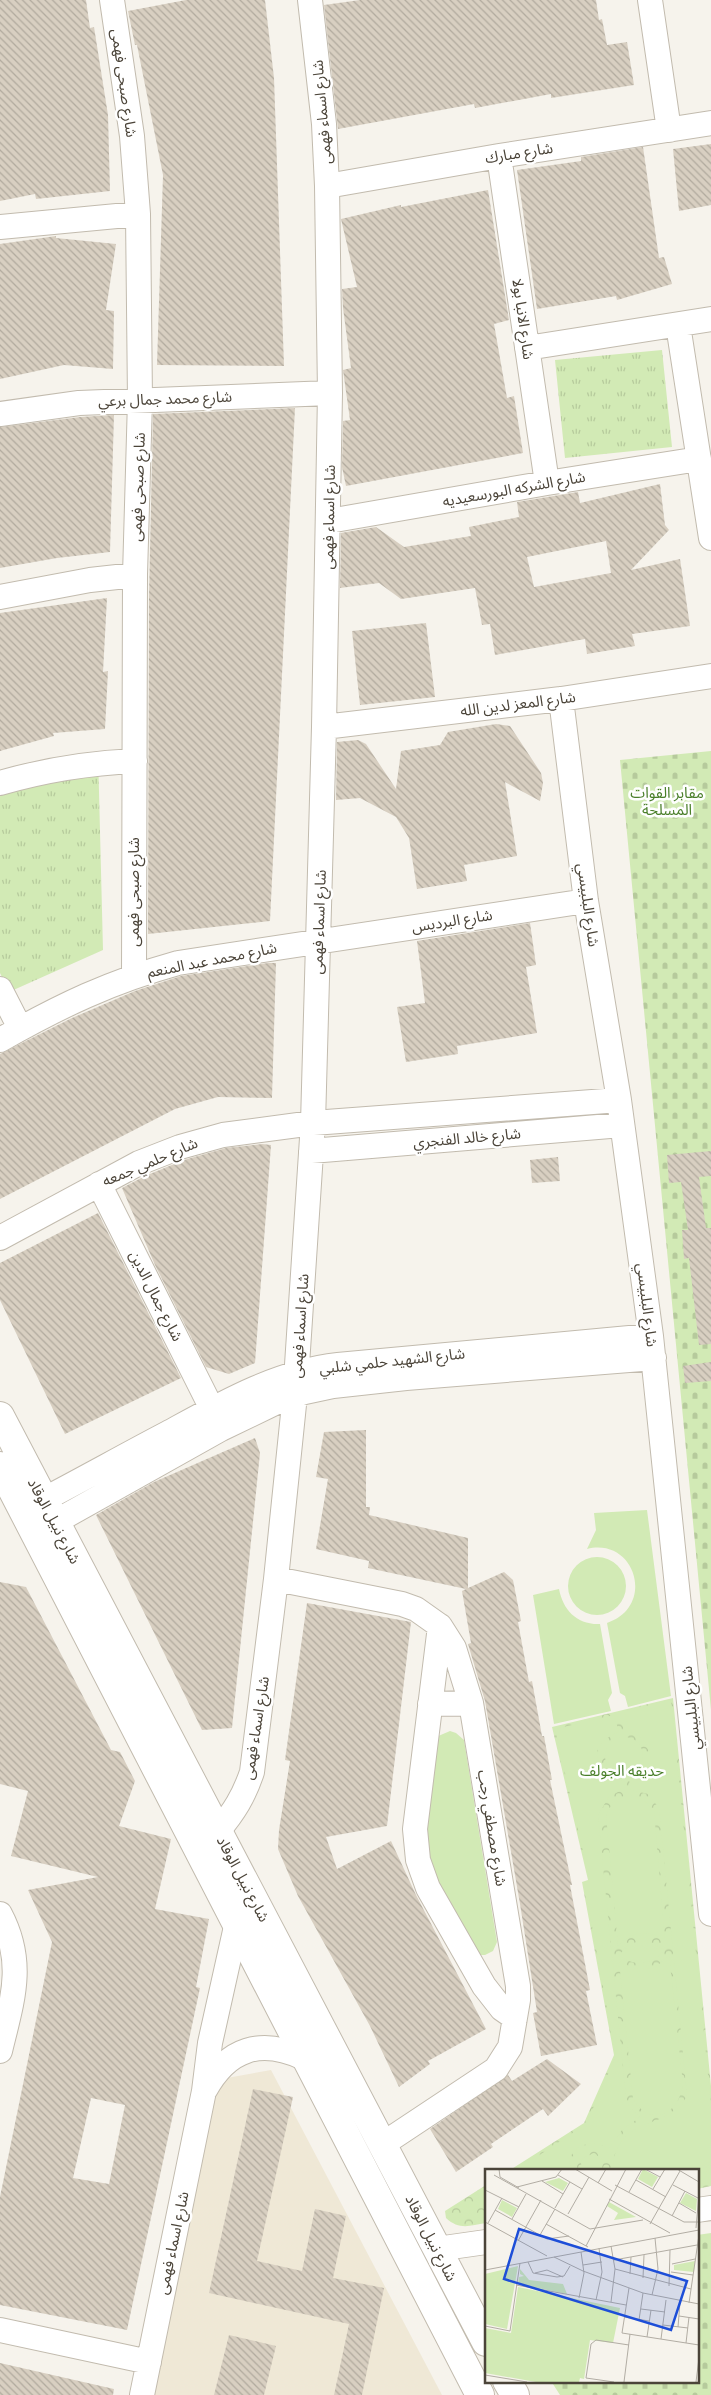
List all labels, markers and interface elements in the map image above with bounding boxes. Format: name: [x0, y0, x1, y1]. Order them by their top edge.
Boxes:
street label: شارع صبحى فهمى: [105, 28, 141, 139]
street label: شارع اسماء فهمى: [308, 59, 339, 165]
street label: شارع مبارك: [484, 139, 555, 170]
street label: شارع الانبا بولا: [505, 277, 538, 361]
street label: شارع محمد جمال برعي: [98, 388, 233, 413]
street label: شارع صبحى فهمى: [127, 432, 152, 542]
street label: شارع اسماء فهمى: [319, 464, 342, 570]
street label: شارع الشركه البورسعيديه: [441, 468, 588, 513]
street label: شارع المعز لدين الله: [459, 688, 577, 723]
park label: مقابر القوات المسلحة: [630, 784, 704, 819]
street label: شارع صبحى فهمى: [125, 837, 146, 947]
street label: شارع البلبيسي: [570, 862, 603, 949]
street label: شارع اسماء فهمى: [308, 869, 333, 975]
street label: شارع البرديس: [410, 906, 494, 939]
street label: شارع محمد عبد المنعم: [146, 939, 279, 984]
street label: شارع خالد الفنجري: [412, 1124, 522, 1155]
street label: شارع حلمي جمعه: [100, 1134, 202, 1193]
street label: شارع جمال الدين: [123, 1248, 187, 1346]
street label: شارع البلبيسي: [630, 1262, 661, 1349]
street label: شارع اسماء فهمى: [287, 1273, 316, 1379]
street label: شارع الشهيد حلمي شلبي: [318, 1344, 466, 1381]
street label: شارع نبيل الوقاد: [21, 1475, 84, 1569]
street label: شارع البلبيسي: [678, 1665, 707, 1751]
street label: شارع اسماء فهمى: [239, 1675, 276, 1782]
park label: حديقه الجولف: [580, 1762, 664, 1780]
street label: شارع مصطفي رجب: [471, 1769, 510, 1888]
street label: شارع نبيل الوقاد: [210, 1833, 273, 1927]
inset map: [485, 2169, 698, 2382]
street label: شارع اسماء فهمى: [153, 2190, 196, 2297]
street label: شارع نبيل الوقاد: [399, 2192, 461, 2286]

